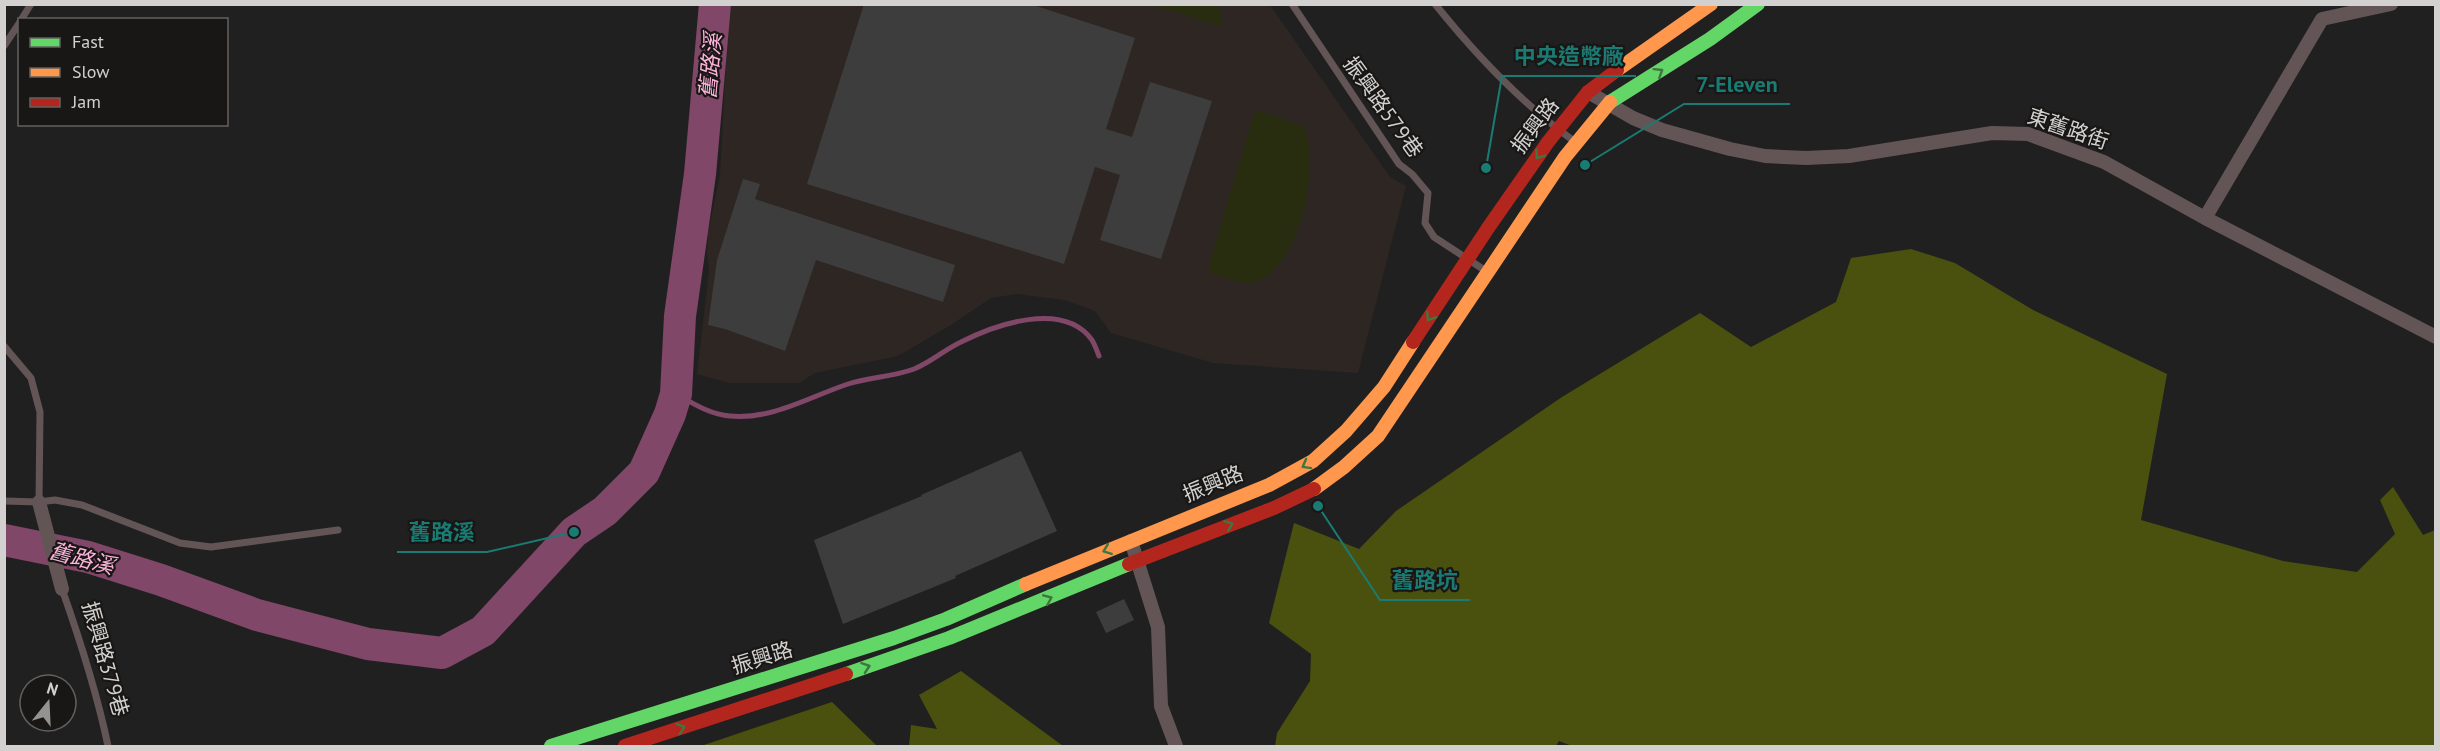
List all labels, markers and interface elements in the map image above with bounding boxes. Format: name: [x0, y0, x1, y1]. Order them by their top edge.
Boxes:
legend: [18, 18, 228, 126]
water label: 舊路溪: [693, 29, 727, 100]
text: Fast: [72, 30, 104, 53]
callout: 中央造幣廠: [1502, 36, 1636, 76]
text: 中央造幣廠: [1514, 42, 1624, 70]
street label: 振興路579巷: [1338, 51, 1429, 163]
text: Slow: [72, 60, 110, 83]
callout: 7-Eleven: [1684, 64, 1790, 104]
one-way arrow: [1653, 67, 1663, 79]
text: 7-Eleven: [1696, 70, 1778, 98]
text: Jam: [71, 90, 101, 113]
street label: 振興路: [1505, 92, 1564, 159]
street label: 東舊路街: [2024, 102, 2112, 155]
one-way arrow: [1535, 148, 1546, 159]
one-way arrow: [1426, 310, 1437, 321]
one-way arrow: [1301, 458, 1312, 469]
street label: 振興路: [1179, 459, 1247, 508]
callout: 舊路溪: [397, 512, 487, 552]
text: 舊路溪: [409, 518, 475, 546]
one-way arrow: [1223, 520, 1234, 532]
water label: 舊路溪: [46, 536, 120, 581]
one-way arrow: [1103, 543, 1114, 555]
callout: 舊路坑: [1380, 560, 1470, 600]
text: 舊路坑: [1392, 566, 1458, 594]
one-way arrow: [1042, 594, 1053, 606]
street label: 振興路379巷: [76, 598, 135, 719]
street label: 振興路: [728, 635, 796, 680]
one-way arrow: [860, 662, 871, 675]
north arrow: [18, 673, 78, 733]
text: N: [45, 678, 61, 700]
one-way arrow: [675, 723, 686, 736]

